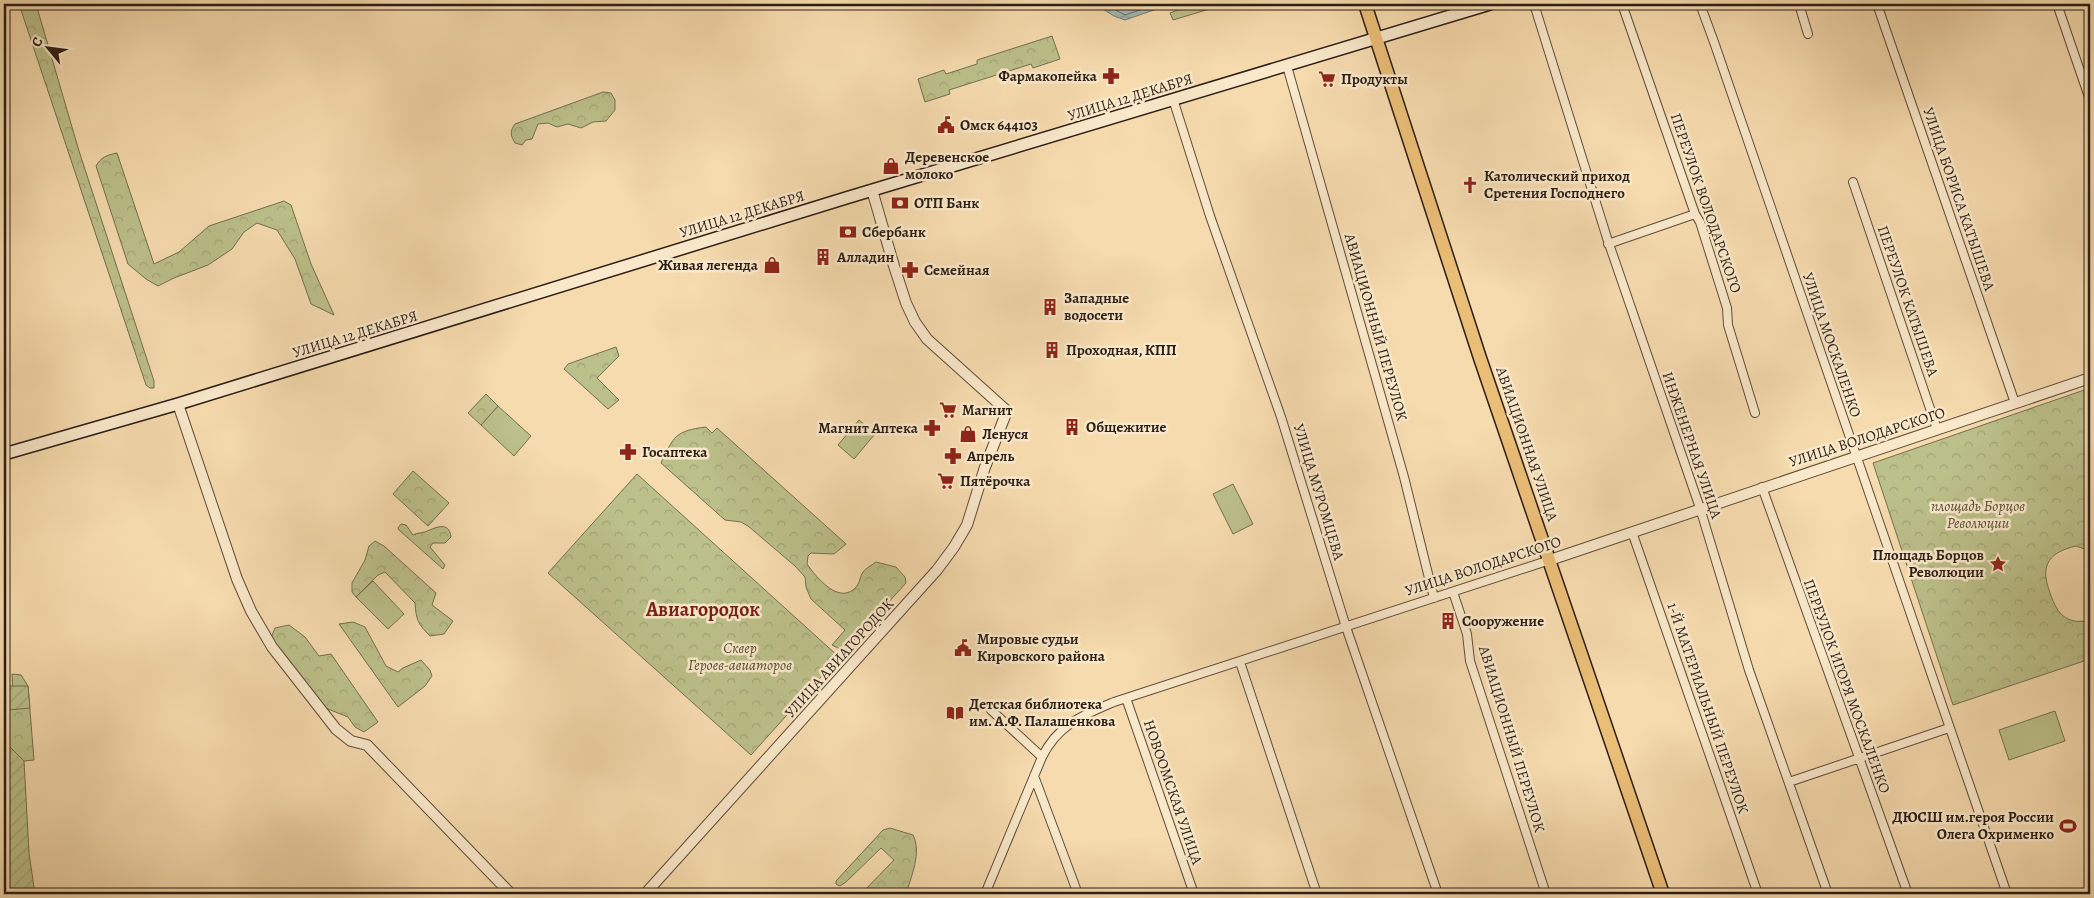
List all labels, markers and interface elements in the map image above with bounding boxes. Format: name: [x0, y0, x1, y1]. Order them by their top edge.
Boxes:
north arrow: [22, 22, 72, 72]
text: С: [27, 33, 48, 50]
place label: Фармакопейка: [998, 66, 1098, 86]
pharmacy icon: Фармакопейка: [1101, 66, 1121, 86]
street label: УЛИЦА 12 ДЕКАБРЯ: [1065, 68, 1195, 126]
supermarket icon: Продукты: [1317, 69, 1337, 89]
place label: Продукты: [1341, 69, 1408, 89]
street label: УЛИЦА БОРИСА КАТЫШЕВА: [1918, 105, 2000, 294]
street label: ПЕРЕУЛОК ВОЛОДАРСКОГО: [1666, 110, 1746, 296]
public building icon: Омск 644103: [936, 115, 956, 135]
place label: Омск 644103: [960, 115, 1038, 135]
place label: Деревенское молоко: [905, 147, 989, 184]
shop icon: Деревенское молоко: [881, 156, 901, 176]
place label: Католический приход Сретения Господнего: [1484, 166, 1630, 203]
church icon: Католический приход Сретения Господнего: [1460, 175, 1480, 195]
street label: УЛИЦА 12 ДЕКАБРЯ: [677, 185, 807, 243]
bank icon: ОТП Банк: [890, 193, 910, 213]
place label: ОТП Банк: [914, 193, 979, 213]
bank icon: Сбербанк: [838, 222, 858, 242]
place label: Сбербанк: [862, 222, 926, 242]
street label: ПЕРЕУЛОК КАТЫШЕВА: [1873, 223, 1943, 379]
street label: АВИАЦИОННЫЙ ПЕРЕУЛОК: [1339, 230, 1412, 423]
building icon: Алладин: [813, 247, 833, 267]
place label: Алладин: [836, 247, 895, 267]
place label: Живая легенда: [658, 255, 759, 275]
shop icon: Живая легенда: [762, 255, 782, 275]
pharmacy icon: Семейная: [900, 260, 920, 280]
place label: Семейная: [924, 260, 990, 280]
street label: УЛИЦА МОСКАЛЕНКО: [1798, 270, 1866, 420]
place label: Западные водосети: [1064, 288, 1129, 325]
building icon: Западные водосети: [1040, 297, 1060, 317]
street label: УЛИЦА 12 ДЕКАБРЯ: [290, 305, 420, 363]
building icon: Проходная, КПП: [1042, 340, 1062, 360]
place label: Проходная, КПП: [1066, 340, 1177, 360]
street label: АВИАЦИОННАЯ УЛИЦА: [1491, 363, 1563, 524]
street label: ИНЖЕНЕРНАЯ УЛИЦА: [1657, 369, 1727, 521]
supermarket icon: Магнит: [938, 400, 958, 420]
place label: Магнит: [962, 400, 1013, 420]
street label: УЛИЦА ВОЛОДАРСКОГО: [1786, 402, 1948, 472]
building icon: Общежитие: [1062, 417, 1082, 437]
place label: Общежитие: [1086, 417, 1167, 437]
place label: Магнит Аптека: [818, 418, 919, 438]
pharmacy icon: Магнит Аптека: [922, 418, 942, 438]
street label: УЛИЦА МУРОМЦЕВА: [1289, 421, 1349, 563]
shop icon: Ленуся: [958, 424, 978, 444]
place label: Ленуся: [982, 424, 1029, 444]
pharmacy icon: Госаптека: [618, 442, 638, 462]
place label: Госаптека: [642, 442, 708, 462]
pharmacy icon: Апрель: [943, 446, 963, 466]
place label: Апрель: [966, 446, 1014, 466]
supermarket icon: Пятёрочка: [936, 471, 956, 491]
place label: Пятёрочка: [960, 471, 1031, 491]
park label: площадь Борцов Революции: [1931, 496, 2025, 533]
street label: УЛИЦА ВОЛОДАРСКОГО: [1402, 531, 1564, 601]
place label: Площадь Борцов Революции: [1873, 545, 1984, 582]
place icon: Площадь Борцов Революции: [1988, 554, 2008, 574]
street label: ПЕРЕУЛОК ИГОРЯ МОСКАЛЕНКО: [1799, 576, 1895, 796]
street label: УЛИЦА АВИАГОРОДОК: [780, 594, 898, 722]
district label: Авиагородок: [645, 596, 760, 623]
street label: 1-Й МАТЕРИАЛЬНЫЙ ПЕРЕУЛОК: [1662, 600, 1754, 817]
building icon: Сооружение: [1438, 611, 1458, 631]
place label: Сооружение: [1462, 611, 1544, 631]
place label: Мировые судьи Кировского района: [977, 629, 1106, 666]
park label: Сквер Героев-авиаторов: [688, 638, 792, 675]
public building icon: Мировые судьи Кировского района: [953, 638, 973, 658]
street label: АВИАЦИОННЫЙ ПЕРЕУЛОК: [1474, 642, 1550, 835]
place label: Детская библиотека им. А.Ф. Палашенкова: [969, 694, 1116, 731]
library icon: Детская библиотека им. А.Ф. Палашенкова: [945, 703, 965, 723]
street label: НОВООМСКАЯ УЛИЦА: [1139, 717, 1207, 867]
place label: ДЮСШ им.героя России Олега Охрименко: [1892, 807, 2054, 844]
sports icon: ДЮСШ им.героя России Олега Охрименко: [2058, 816, 2078, 836]

